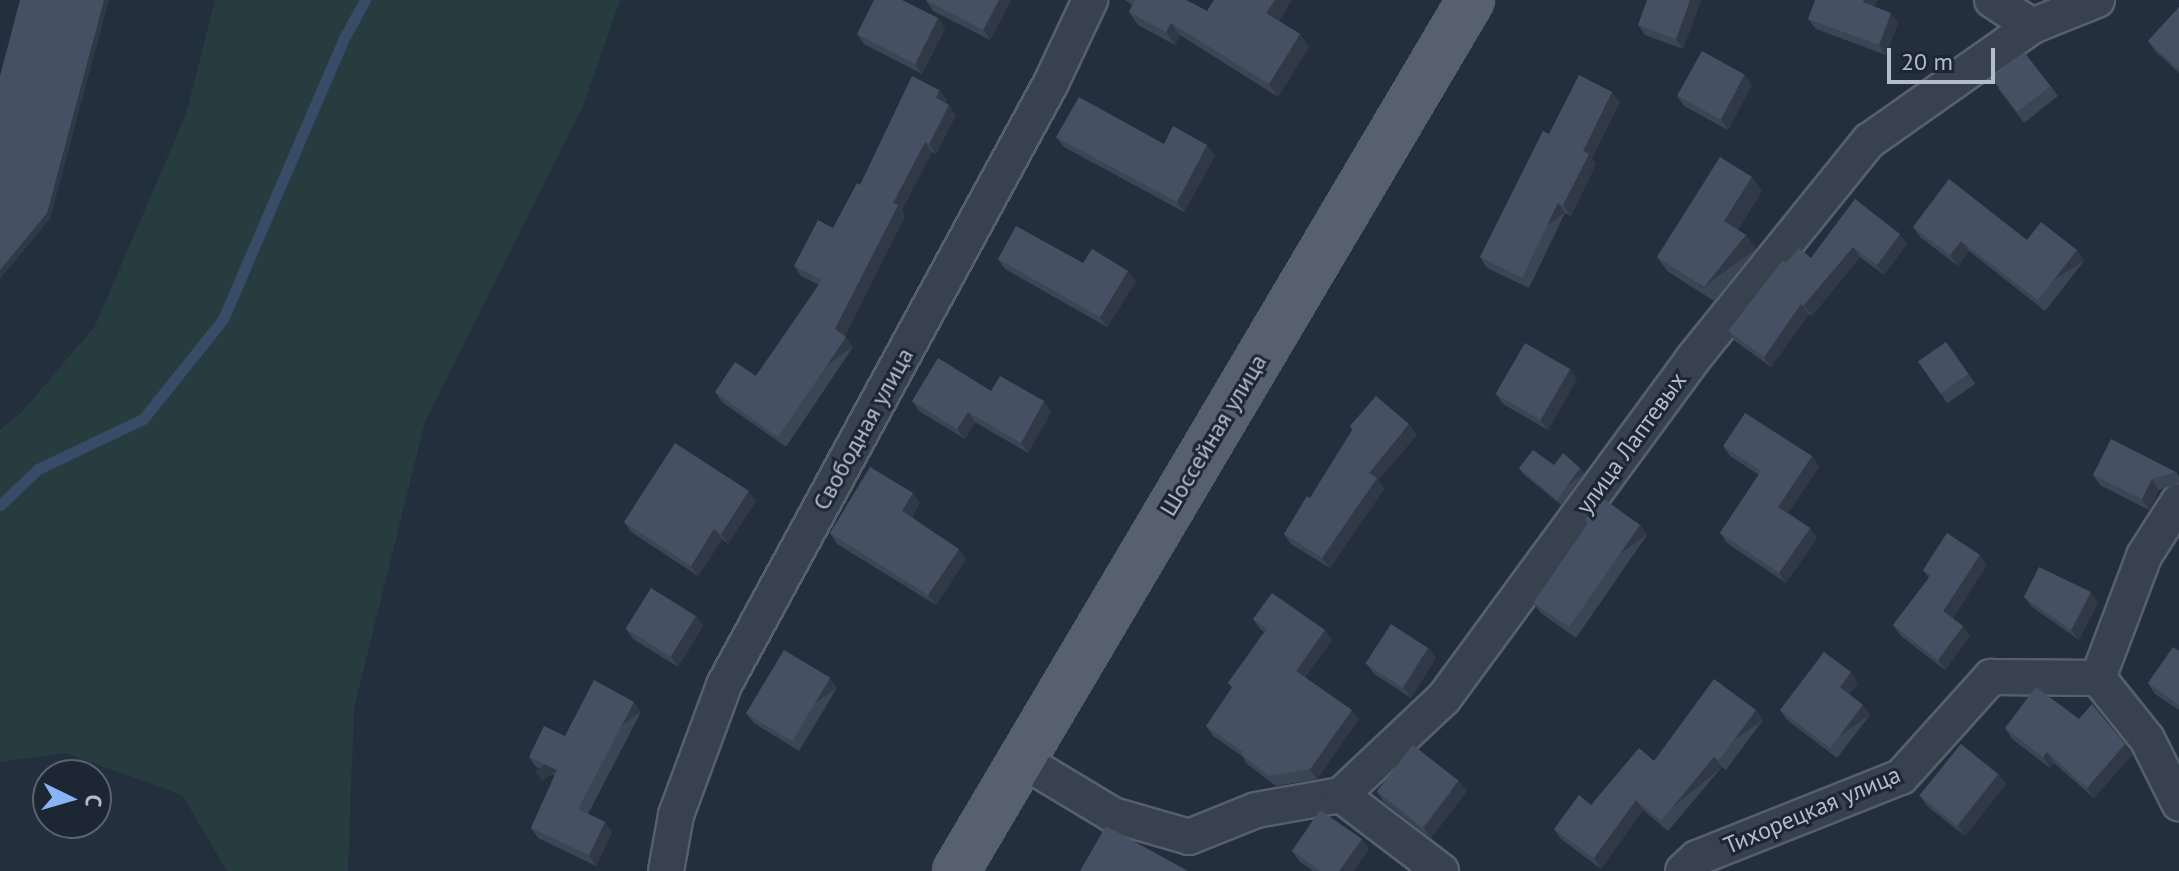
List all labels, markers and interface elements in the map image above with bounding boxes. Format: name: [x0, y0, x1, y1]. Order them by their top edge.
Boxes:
scale bar: [1891, 32, 1999, 82]
text: 20 m: [1901, 46, 1953, 77]
street label: Свободная улица: [807, 343, 919, 515]
street label: Шоссейная улица: [1153, 349, 1273, 521]
street label: улица Лаптевых: [1570, 366, 1692, 520]
north arrow: [32, 759, 112, 839]
street label: Тихорецкая улица: [1719, 760, 1905, 860]
text: С: [79, 794, 108, 808]

